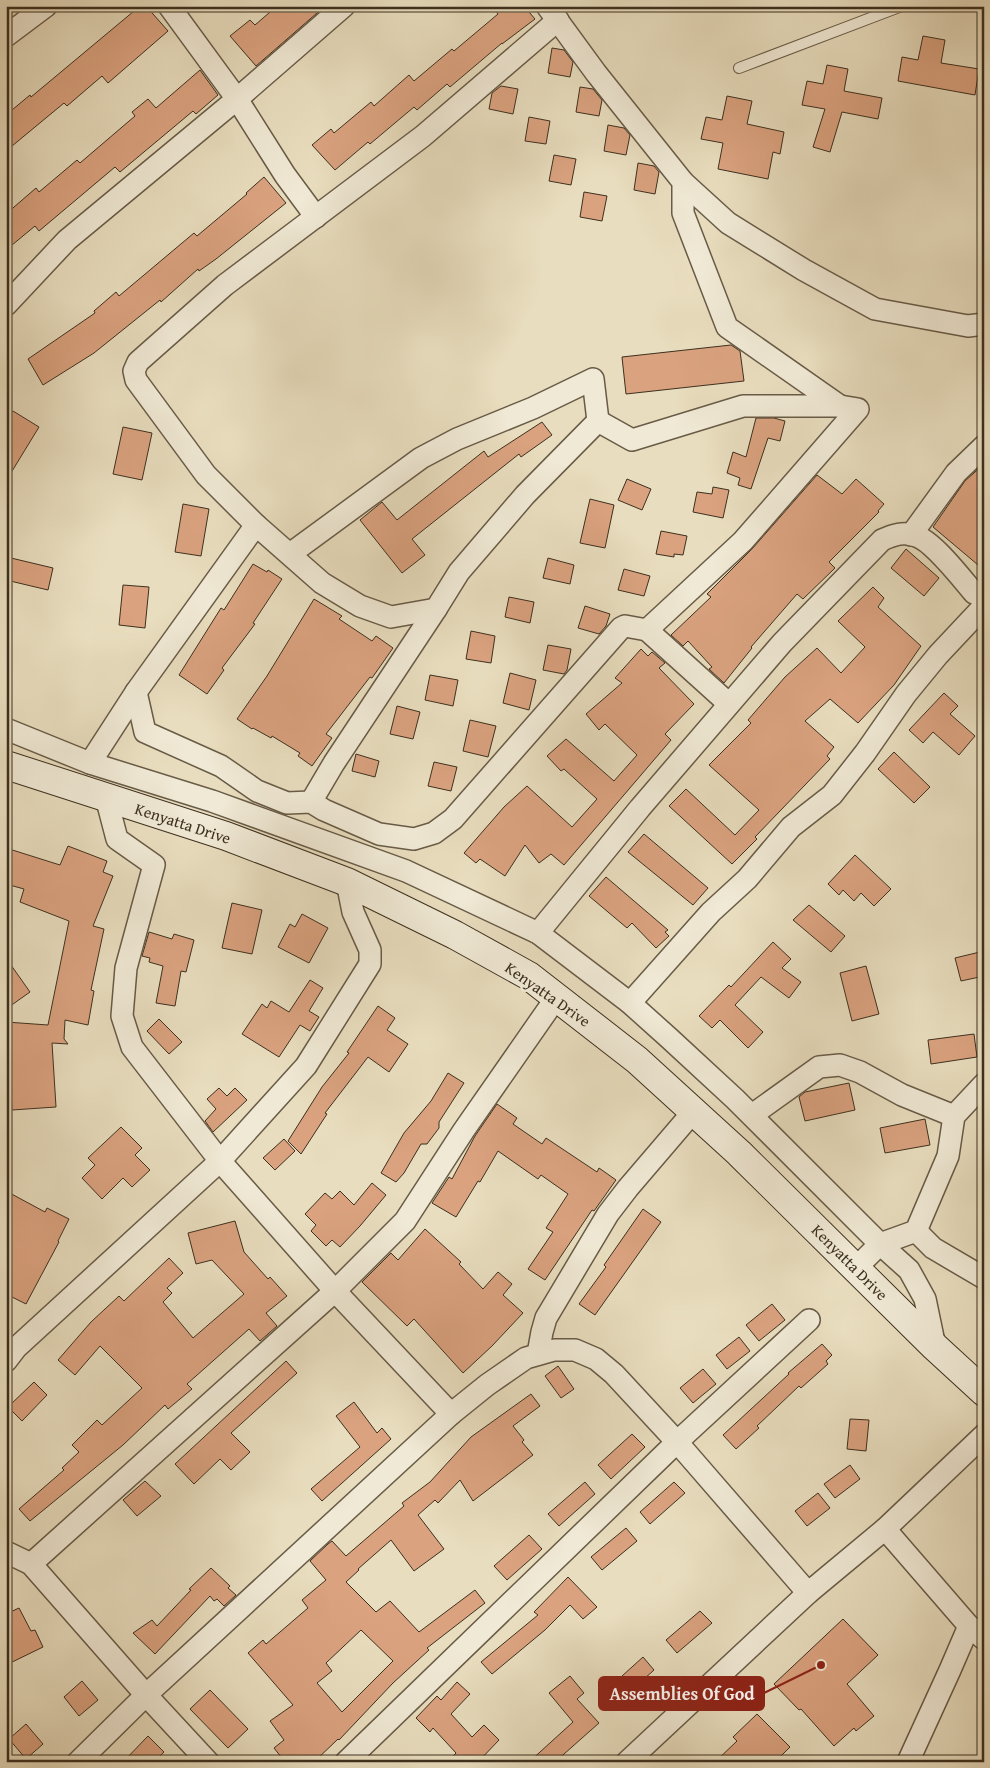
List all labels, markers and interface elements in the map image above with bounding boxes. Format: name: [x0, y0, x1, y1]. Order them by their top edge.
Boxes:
street label: Kenyatta Drive: [132, 796, 234, 850]
street label: Kenyatta Drive: [500, 956, 596, 1032]
street label: Kenyatta Drive: [806, 1218, 894, 1306]
callout: Assemblies Of God: [599, 1677, 764, 1710]
text: Assemblies Of God: [609, 1680, 755, 1707]

